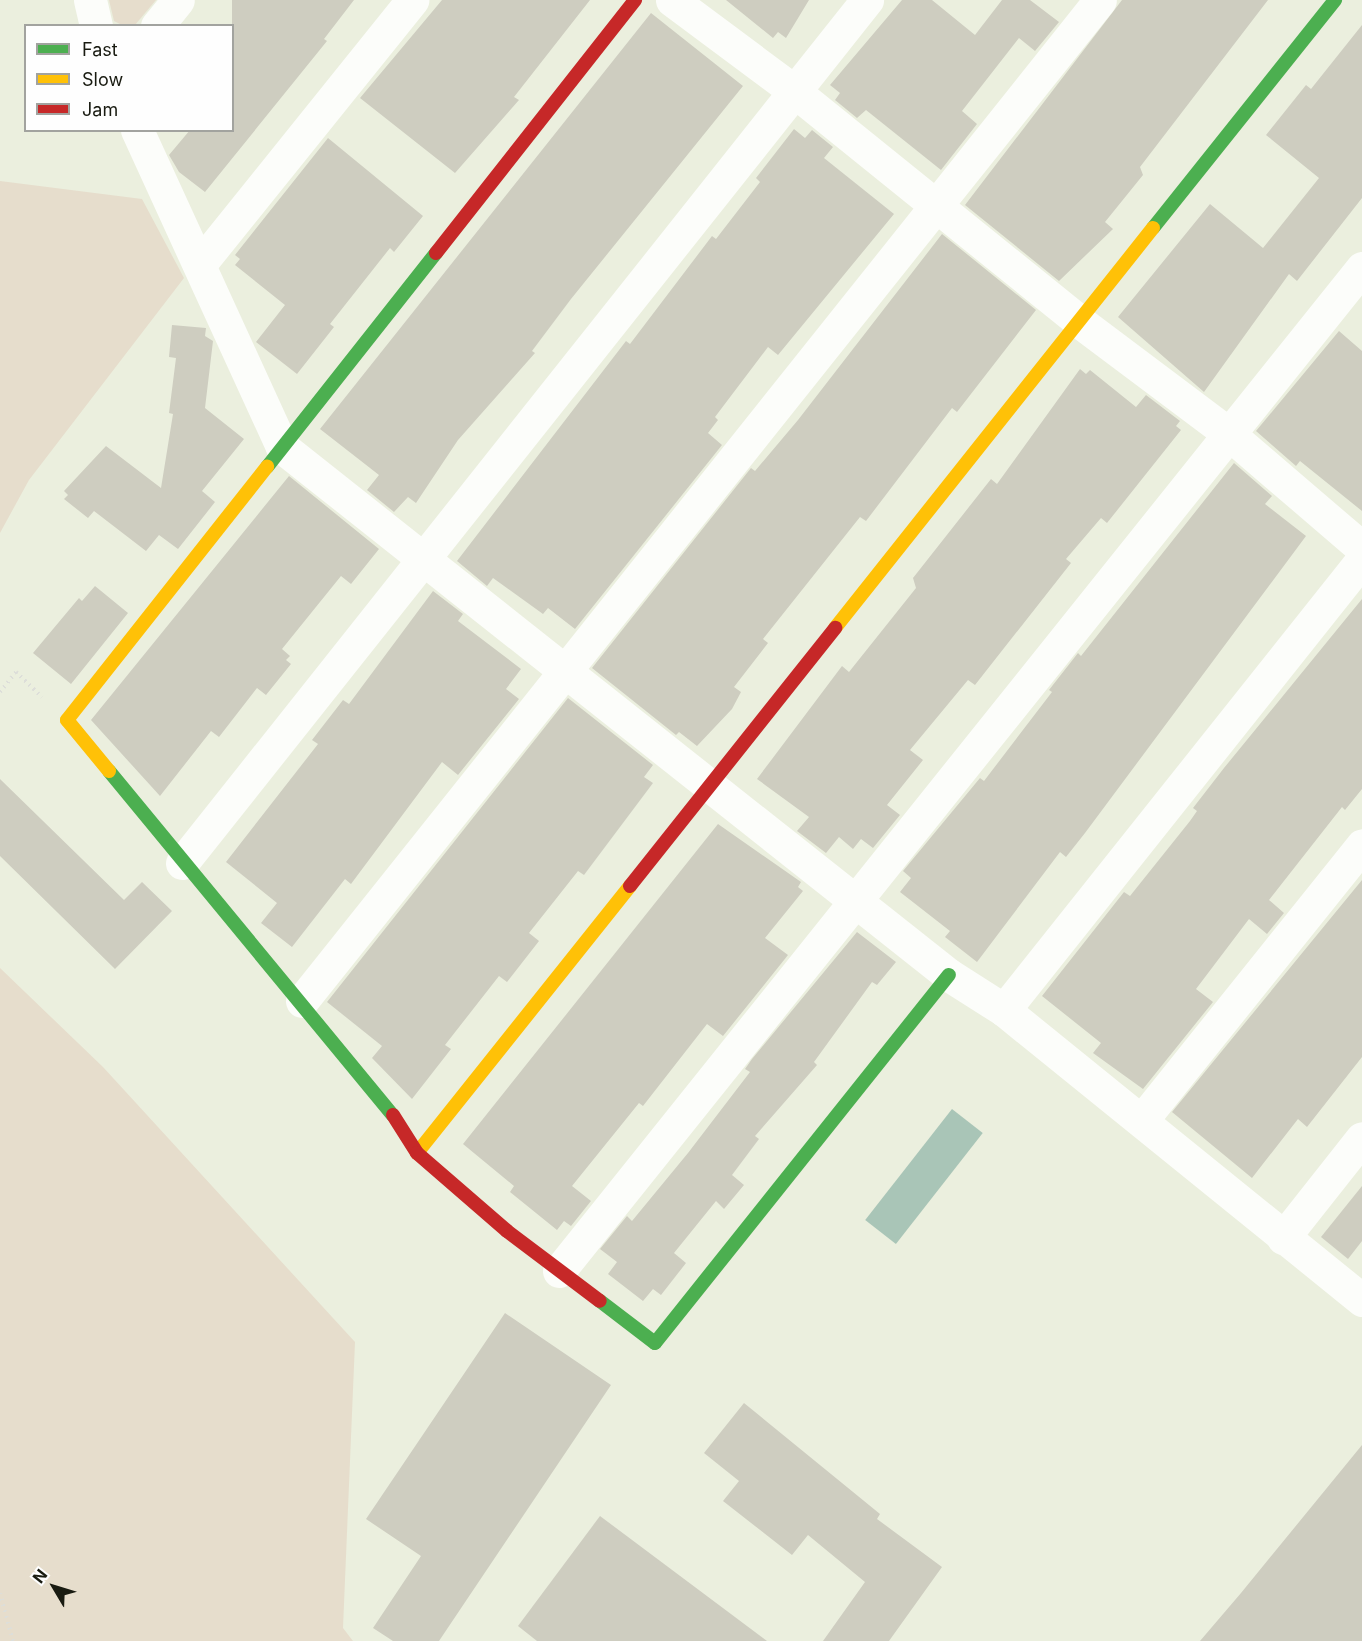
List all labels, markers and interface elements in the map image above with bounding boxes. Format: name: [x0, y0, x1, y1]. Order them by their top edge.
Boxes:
legend: [24, 24, 234, 132]
text: Fast: [82, 39, 118, 60]
text: Slow: [82, 69, 123, 90]
text: Jam: [82, 99, 118, 120]
north arrow: [24, 1557, 84, 1617]
text: N: [28, 1565, 51, 1587]

